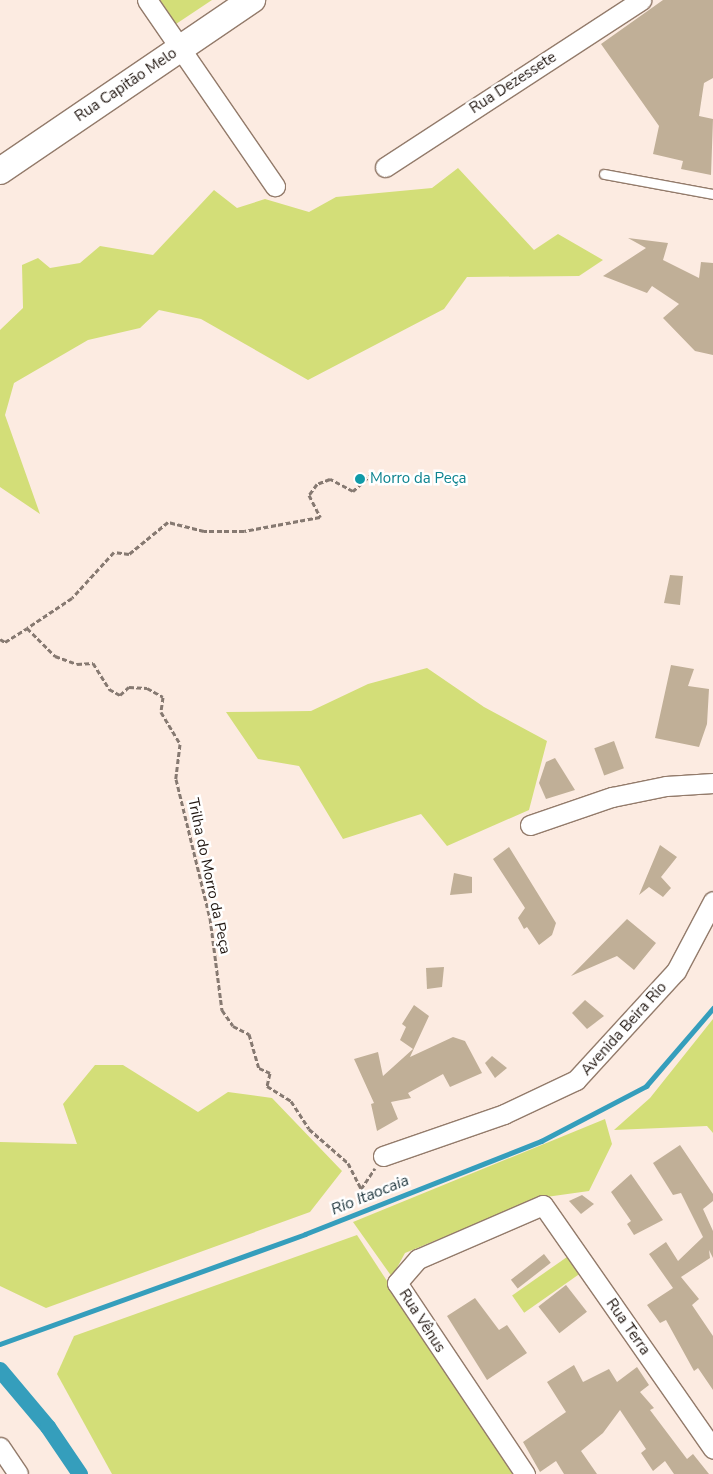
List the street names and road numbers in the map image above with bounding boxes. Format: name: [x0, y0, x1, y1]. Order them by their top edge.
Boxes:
street label: Rua Capitão Melo: [72, 44, 180, 126]
street label: Rua Dezessete: [466, 48, 560, 118]
street label: Trilha do Morro da Peça: [184, 796, 234, 956]
street label: Avenida Beira Rio: [577, 979, 671, 1079]
street label: Rua Vênus: [395, 1286, 449, 1356]
street label: Rua Terra: [602, 1295, 654, 1359]

